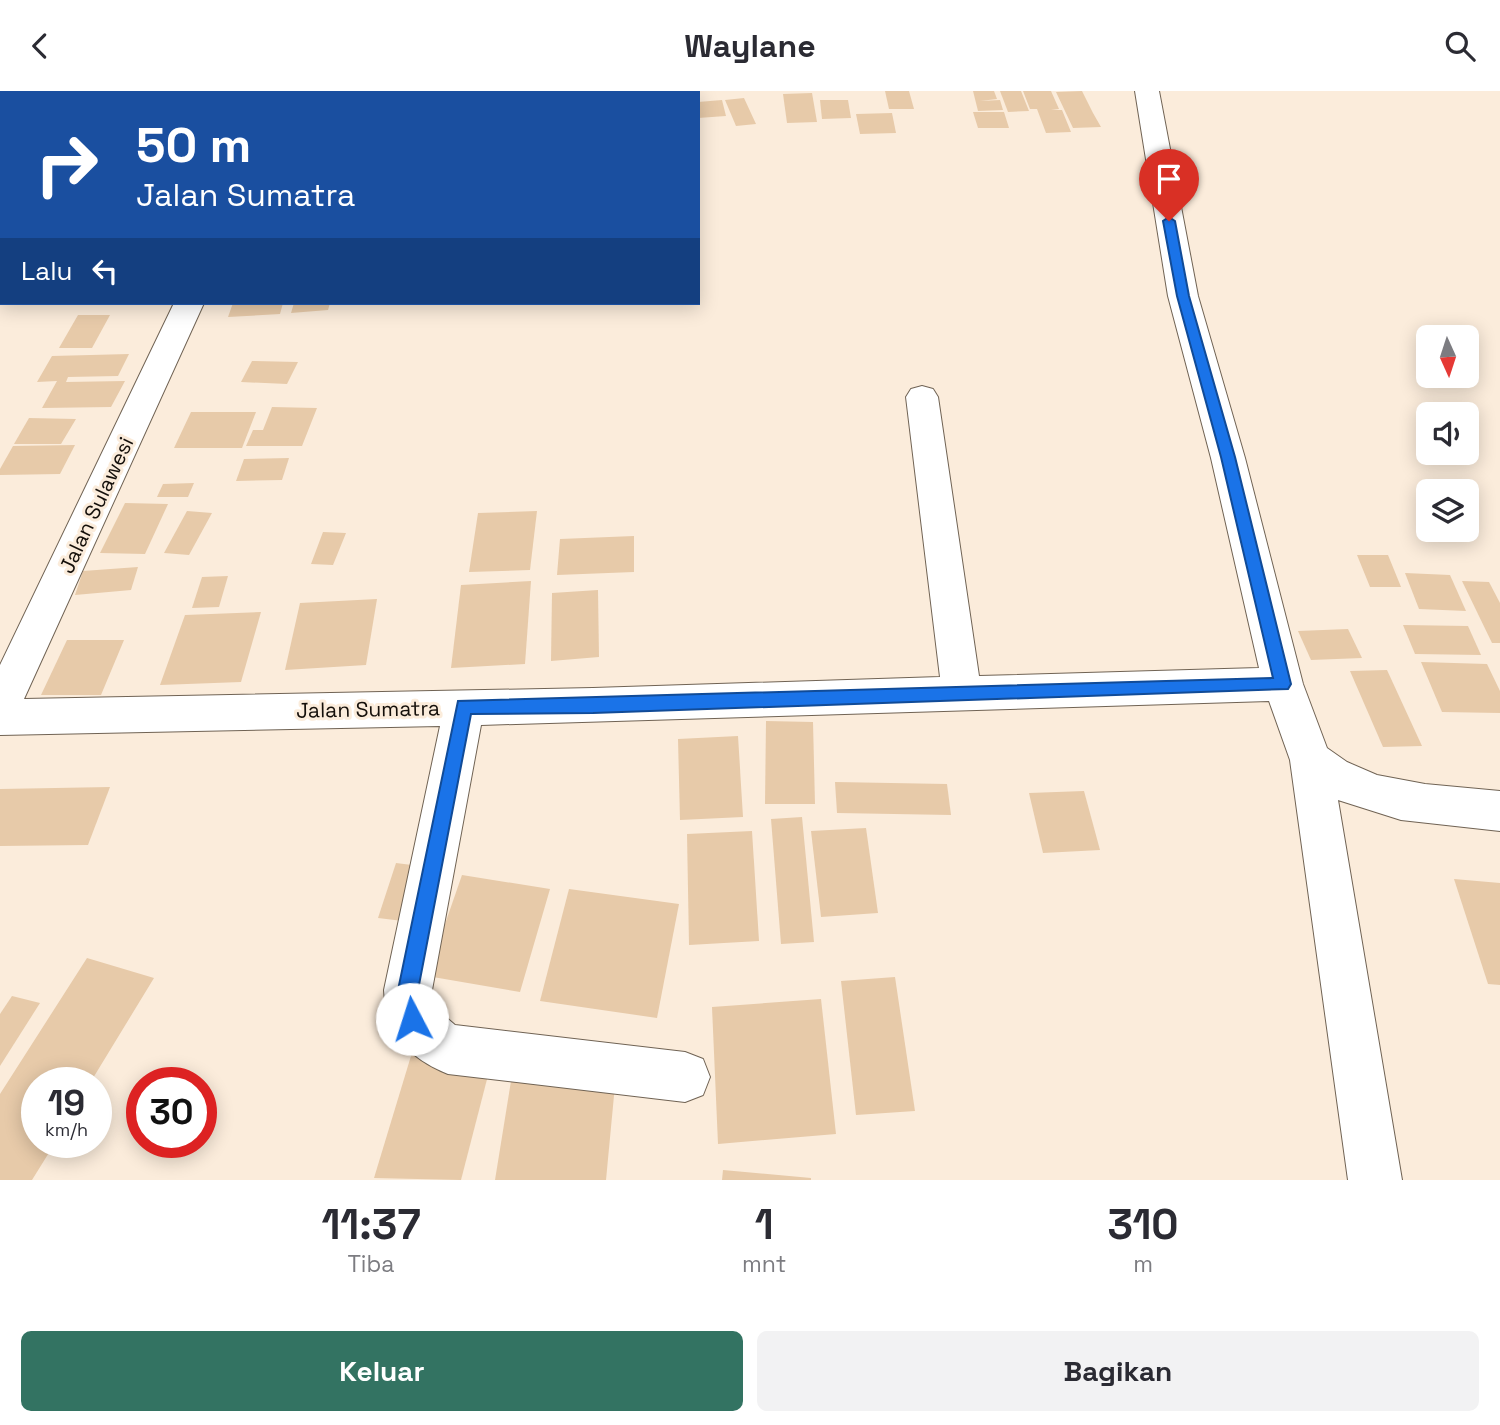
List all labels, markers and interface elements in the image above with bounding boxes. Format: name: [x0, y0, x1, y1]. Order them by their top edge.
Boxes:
text: Waylane: [684, 26, 816, 66]
icon: back: [21, 27, 59, 65]
icon: search: [1441, 27, 1479, 65]
text: 50 m: [136, 114, 251, 176]
icon: right: [21, 119, 112, 210]
pin: [1139, 149, 1199, 221]
icon: arrive: [1150, 160, 1188, 198]
text: Jalan Sumatra: [136, 175, 355, 215]
icon: left: [86, 252, 124, 290]
text: Lalu: [21, 254, 72, 288]
north arrow: [1416, 325, 1479, 389]
map controls: [1416, 325, 1479, 542]
button: sound: [1416, 402, 1479, 465]
street label: Jalan Sulawesi: [53, 432, 139, 578]
button: layers: [1416, 479, 1479, 542]
street label: Jalan Sumatra: [296, 694, 440, 724]
position arrow: [375, 982, 449, 1056]
speed limit sign: 30: [126, 1067, 217, 1158]
text: 19: [48, 1081, 85, 1125]
text: km/h: [45, 1118, 88, 1141]
text: 11:37: [321, 1198, 421, 1251]
text: 1: [755, 1198, 774, 1251]
text: 310: [1108, 1198, 1179, 1251]
text: Tiba: [348, 1249, 395, 1279]
text: mnt: [742, 1249, 786, 1279]
text: m: [1133, 1249, 1153, 1279]
button: Keluar: [21, 1331, 743, 1411]
button: Bagikan: [757, 1331, 1479, 1411]

